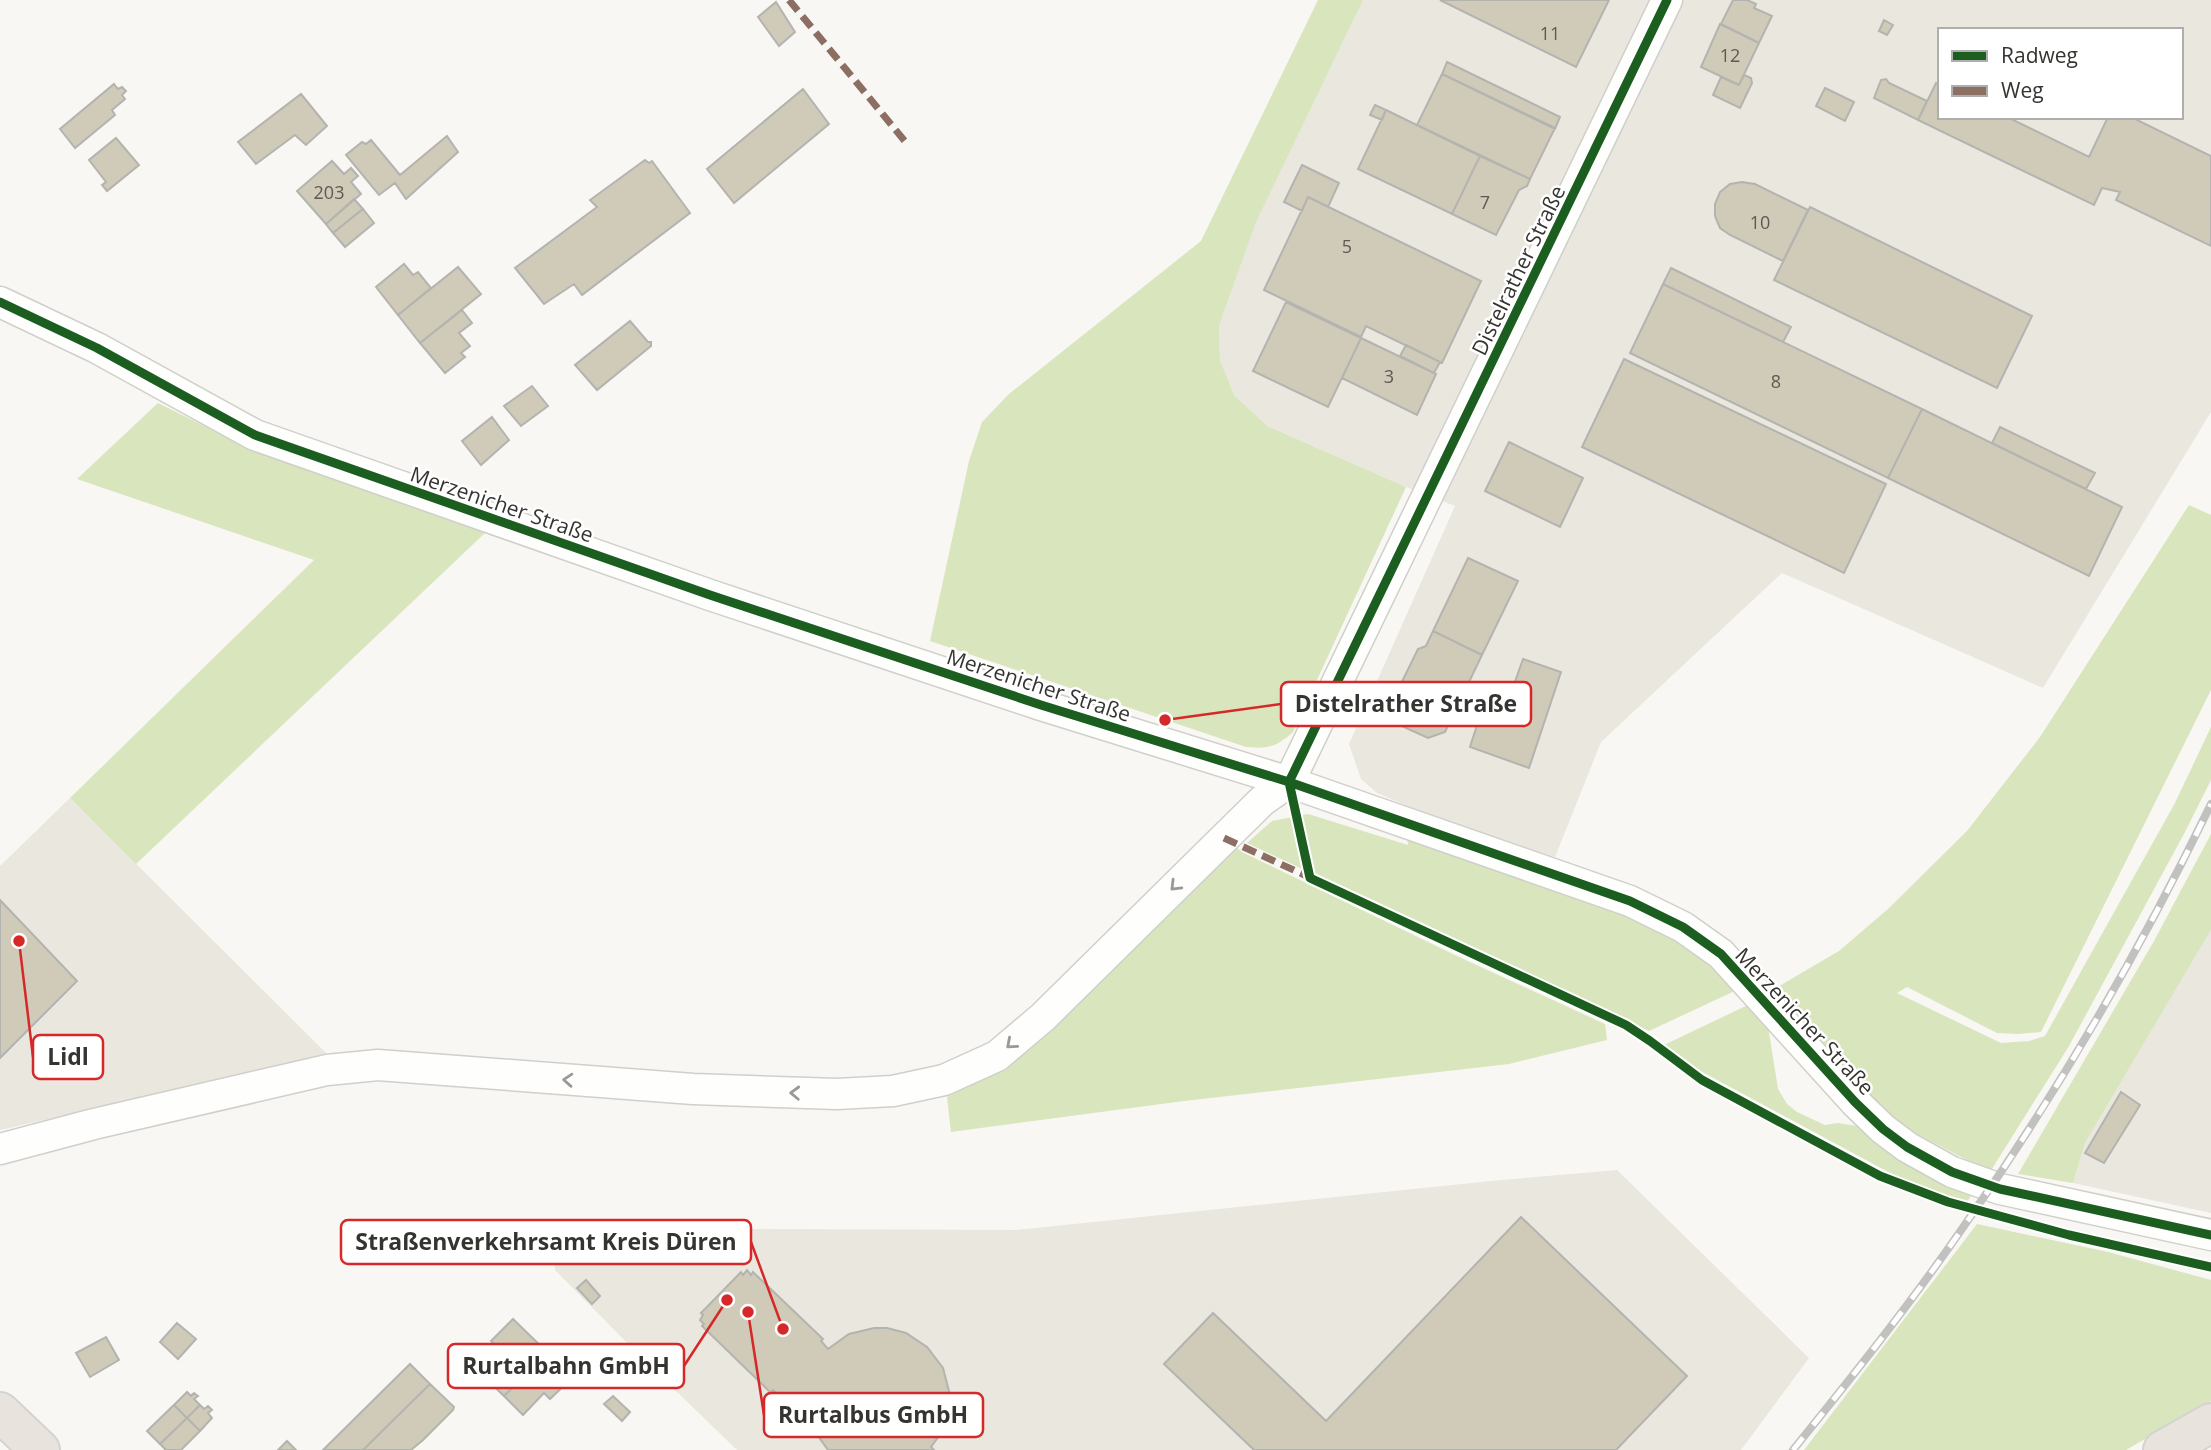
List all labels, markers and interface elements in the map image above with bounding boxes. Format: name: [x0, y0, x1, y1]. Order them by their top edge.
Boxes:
house number: 11: [1540, 21, 1560, 45]
legend: [1938, 28, 2183, 119]
text: Radweg: [2001, 41, 2078, 69]
house number: 12: [1720, 43, 1740, 67]
text: Weg: [2001, 76, 2044, 104]
house number: 203: [314, 180, 344, 204]
street label: Distelrather Straße: [1465, 180, 1571, 360]
house number: 7: [1480, 190, 1490, 214]
house number: 10: [1750, 210, 1770, 234]
house number: 5: [1342, 234, 1352, 258]
house number: 3: [1384, 364, 1394, 388]
house number: 8: [1771, 369, 1781, 393]
street label: Merzenicher Straße: [407, 460, 597, 548]
street label: Merzenicher Straße: [943, 642, 1135, 728]
callout: Distelrather Straße: [1281, 682, 1531, 726]
text: Distelrather Straße: [1295, 687, 1517, 719]
one-way arrow: [1170, 877, 1183, 890]
street label: Merzenicher Straße: [1729, 941, 1881, 1101]
callout: Lidl: [33, 1035, 103, 1079]
one-way arrow: [1007, 1036, 1020, 1048]
text: Lidl: [47, 1040, 89, 1072]
one-way arrow: [562, 1073, 573, 1088]
one-way arrow: [789, 1085, 800, 1100]
callout: Straßenverkehrsamt Kreis Düren: [341, 1220, 751, 1264]
text: Straßenverkehrsamt Kreis Düren: [355, 1225, 737, 1257]
callout: Rurtalbahn GmbH: [448, 1344, 684, 1388]
text: Rurtalbahn GmbH: [462, 1349, 670, 1381]
callout: Rurtalbus GmbH: [764, 1393, 983, 1437]
text: Rurtalbus GmbH: [778, 1398, 968, 1430]

